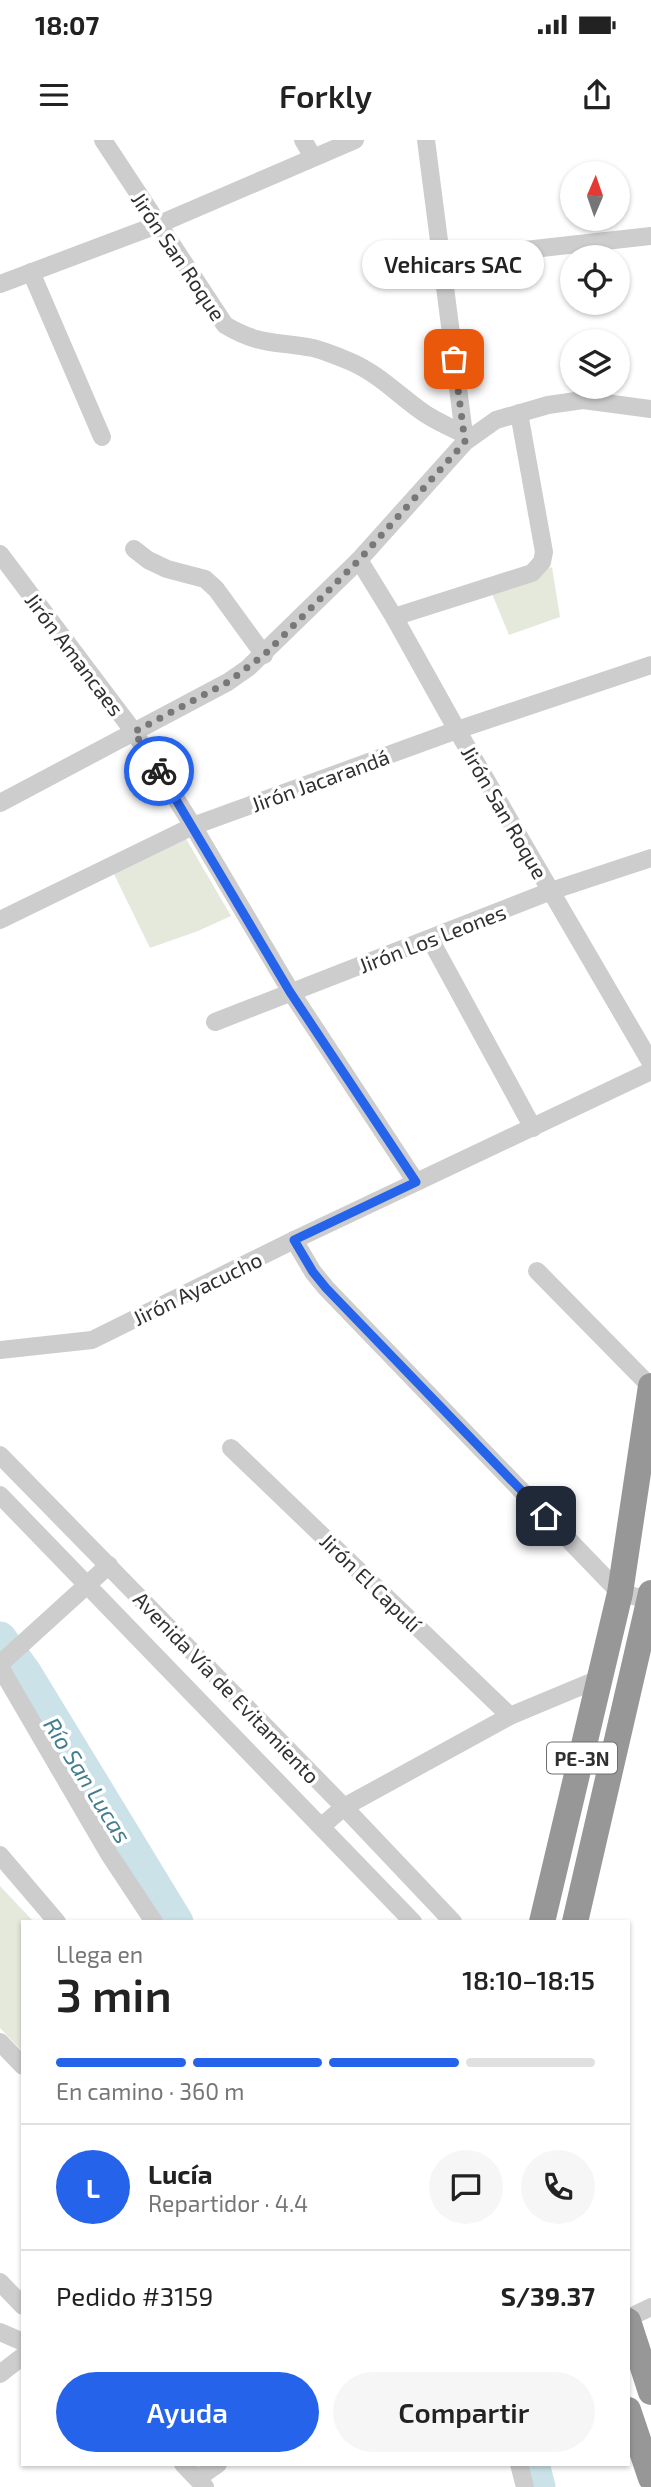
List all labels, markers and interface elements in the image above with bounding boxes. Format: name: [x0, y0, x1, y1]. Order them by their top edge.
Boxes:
text: 18:07: [35, 9, 99, 40]
icon: menu: [35, 76, 73, 114]
text: Forkly: [279, 76, 372, 114]
icon: share: [578, 76, 616, 114]
north arrow: [560, 161, 630, 231]
map controls: [560, 161, 630, 399]
street label: Jirón San Roque: [127, 187, 231, 325]
callout: Vehicars SAC: [363, 240, 545, 289]
button: locate: [560, 245, 630, 315]
text: Vehicars SAC: [384, 250, 522, 278]
pin: [424, 329, 484, 389]
button: layers: [560, 329, 630, 399]
icon: bag: [435, 340, 473, 378]
street label: Jirón Amancaes: [21, 587, 129, 721]
courier: [124, 736, 194, 806]
street label: Jirón San Roque: [457, 741, 553, 883]
street label: Jirón Jacarandá: [248, 743, 392, 817]
icon: bike: [140, 752, 178, 790]
street label: Jirón Los Leones: [355, 898, 509, 978]
street label: Jirón Ayacucho: [128, 1246, 266, 1330]
pin: [516, 1486, 576, 1546]
icon: home: [527, 1497, 565, 1535]
street label: Jirón El Capulí: [315, 1528, 427, 1637]
street label: Avenida Vía de Evitamiento: [129, 1586, 325, 1788]
water label: Río San Lucas: [38, 1712, 138, 1848]
road number: PE-3N: [547, 1742, 617, 1774]
text: Llega en: [56, 1940, 143, 1968]
text: 18:10–18:15: [462, 1964, 595, 1995]
text: 3 min: [56, 1966, 172, 2021]
text: En camino · 360 m: [56, 2077, 244, 2105]
button: chat: [429, 2150, 503, 2224]
button: phone: [521, 2150, 595, 2224]
text: Lucía: [148, 2158, 213, 2189]
text: L: [86, 2172, 100, 2203]
text: Repartidor · 4.4: [148, 2189, 308, 2217]
text: Pedido #3159: [56, 2280, 213, 2311]
text: S/39.37: [501, 2280, 595, 2311]
button: Ayuda: [56, 2372, 319, 2452]
button: Compartir: [333, 2372, 595, 2452]

